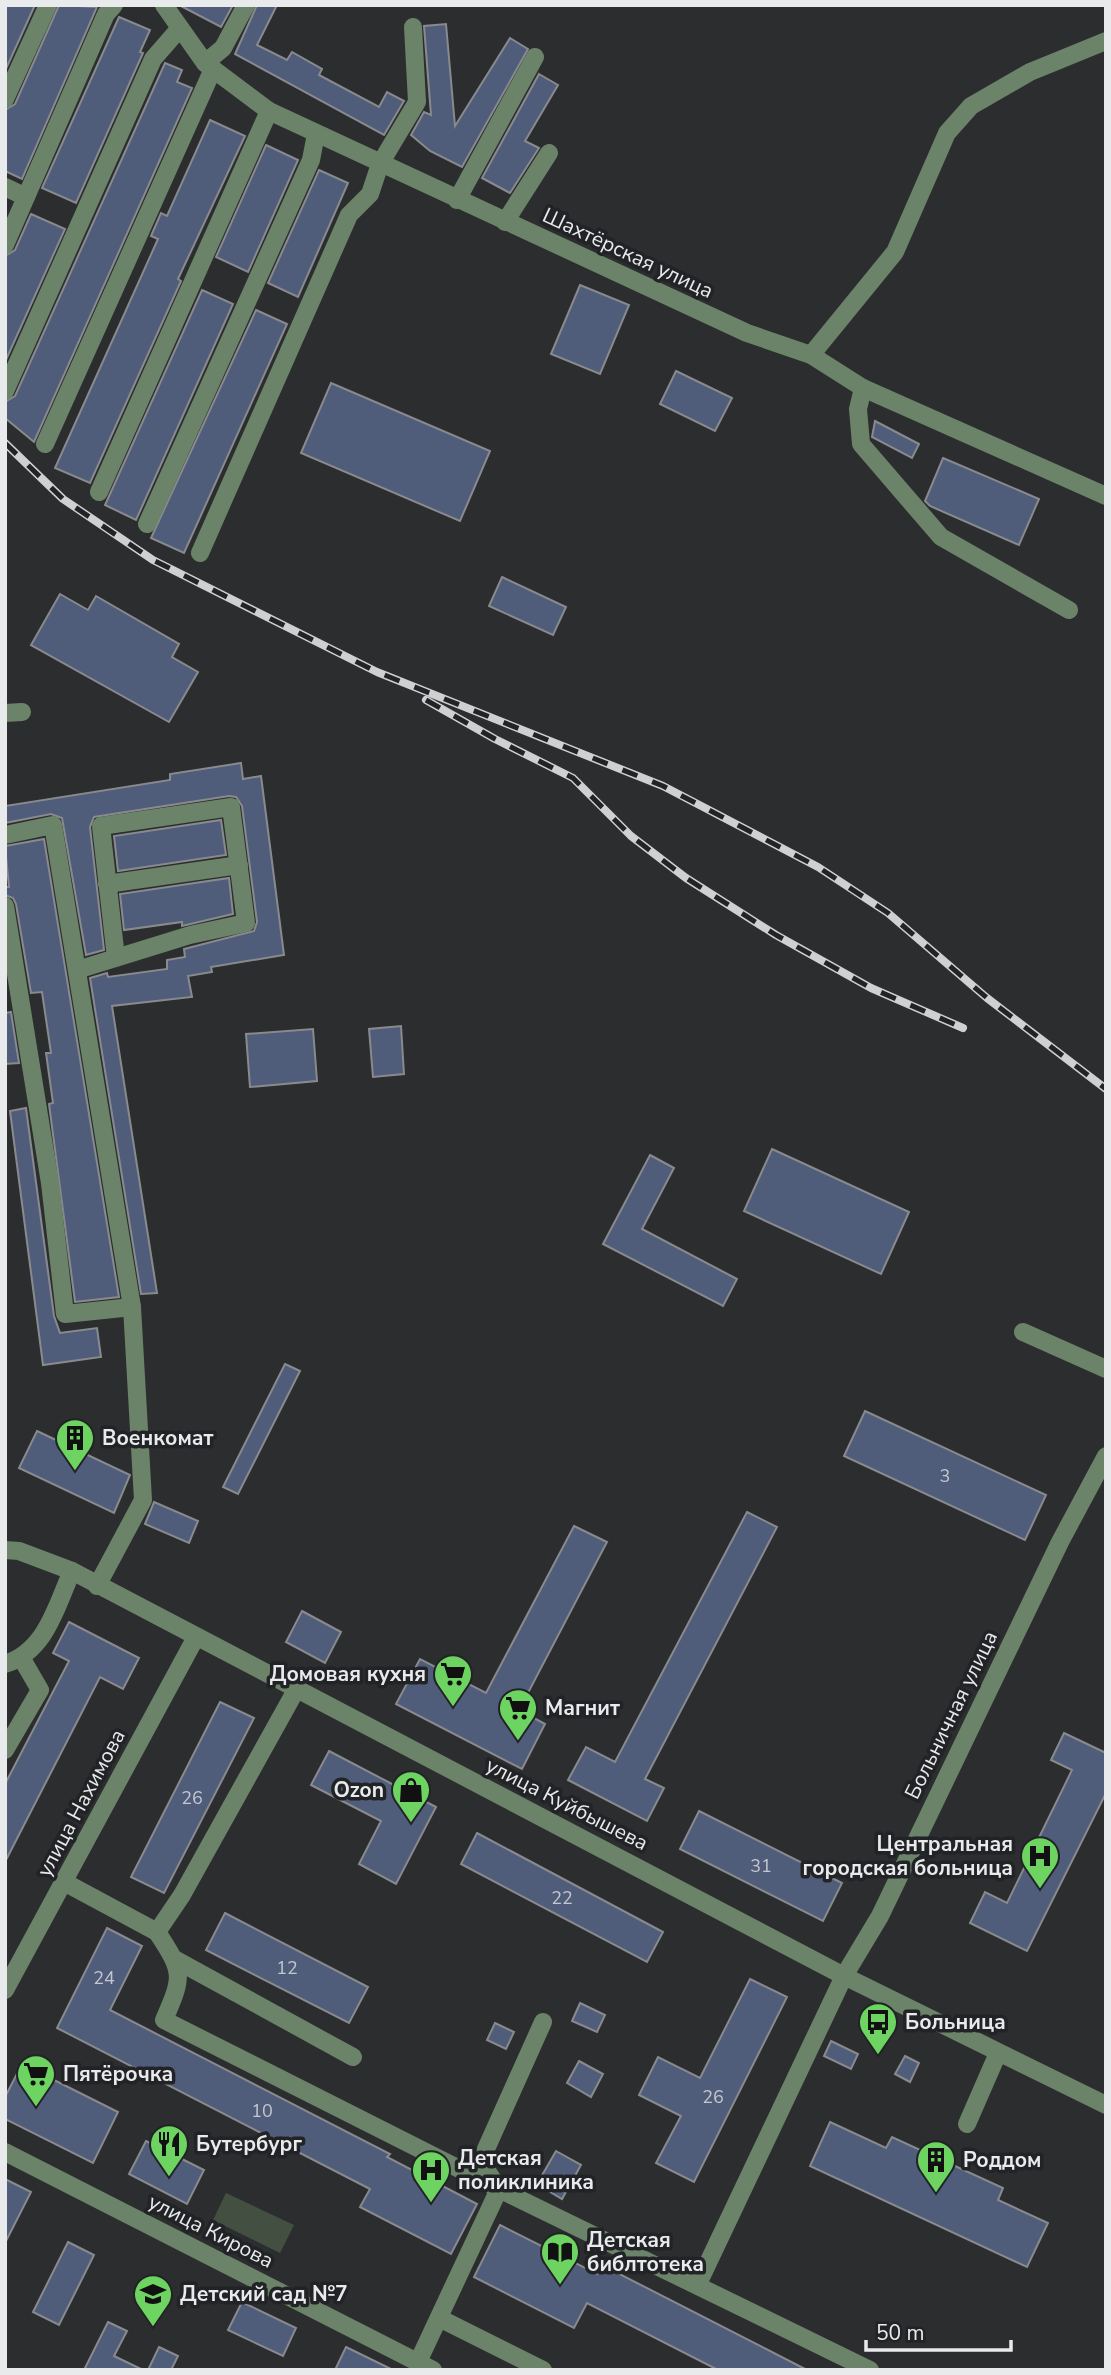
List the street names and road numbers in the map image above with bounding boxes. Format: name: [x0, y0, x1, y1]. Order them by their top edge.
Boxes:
street label: Шахтёрская улица: [538, 201, 718, 305]
street label: Больничная улица: [898, 1626, 1004, 1804]
street label: улица Нахимова: [30, 1724, 132, 1882]
street label: улица Куйбышева: [481, 1751, 653, 1857]
street label: улица Кирова: [144, 2187, 278, 2275]

